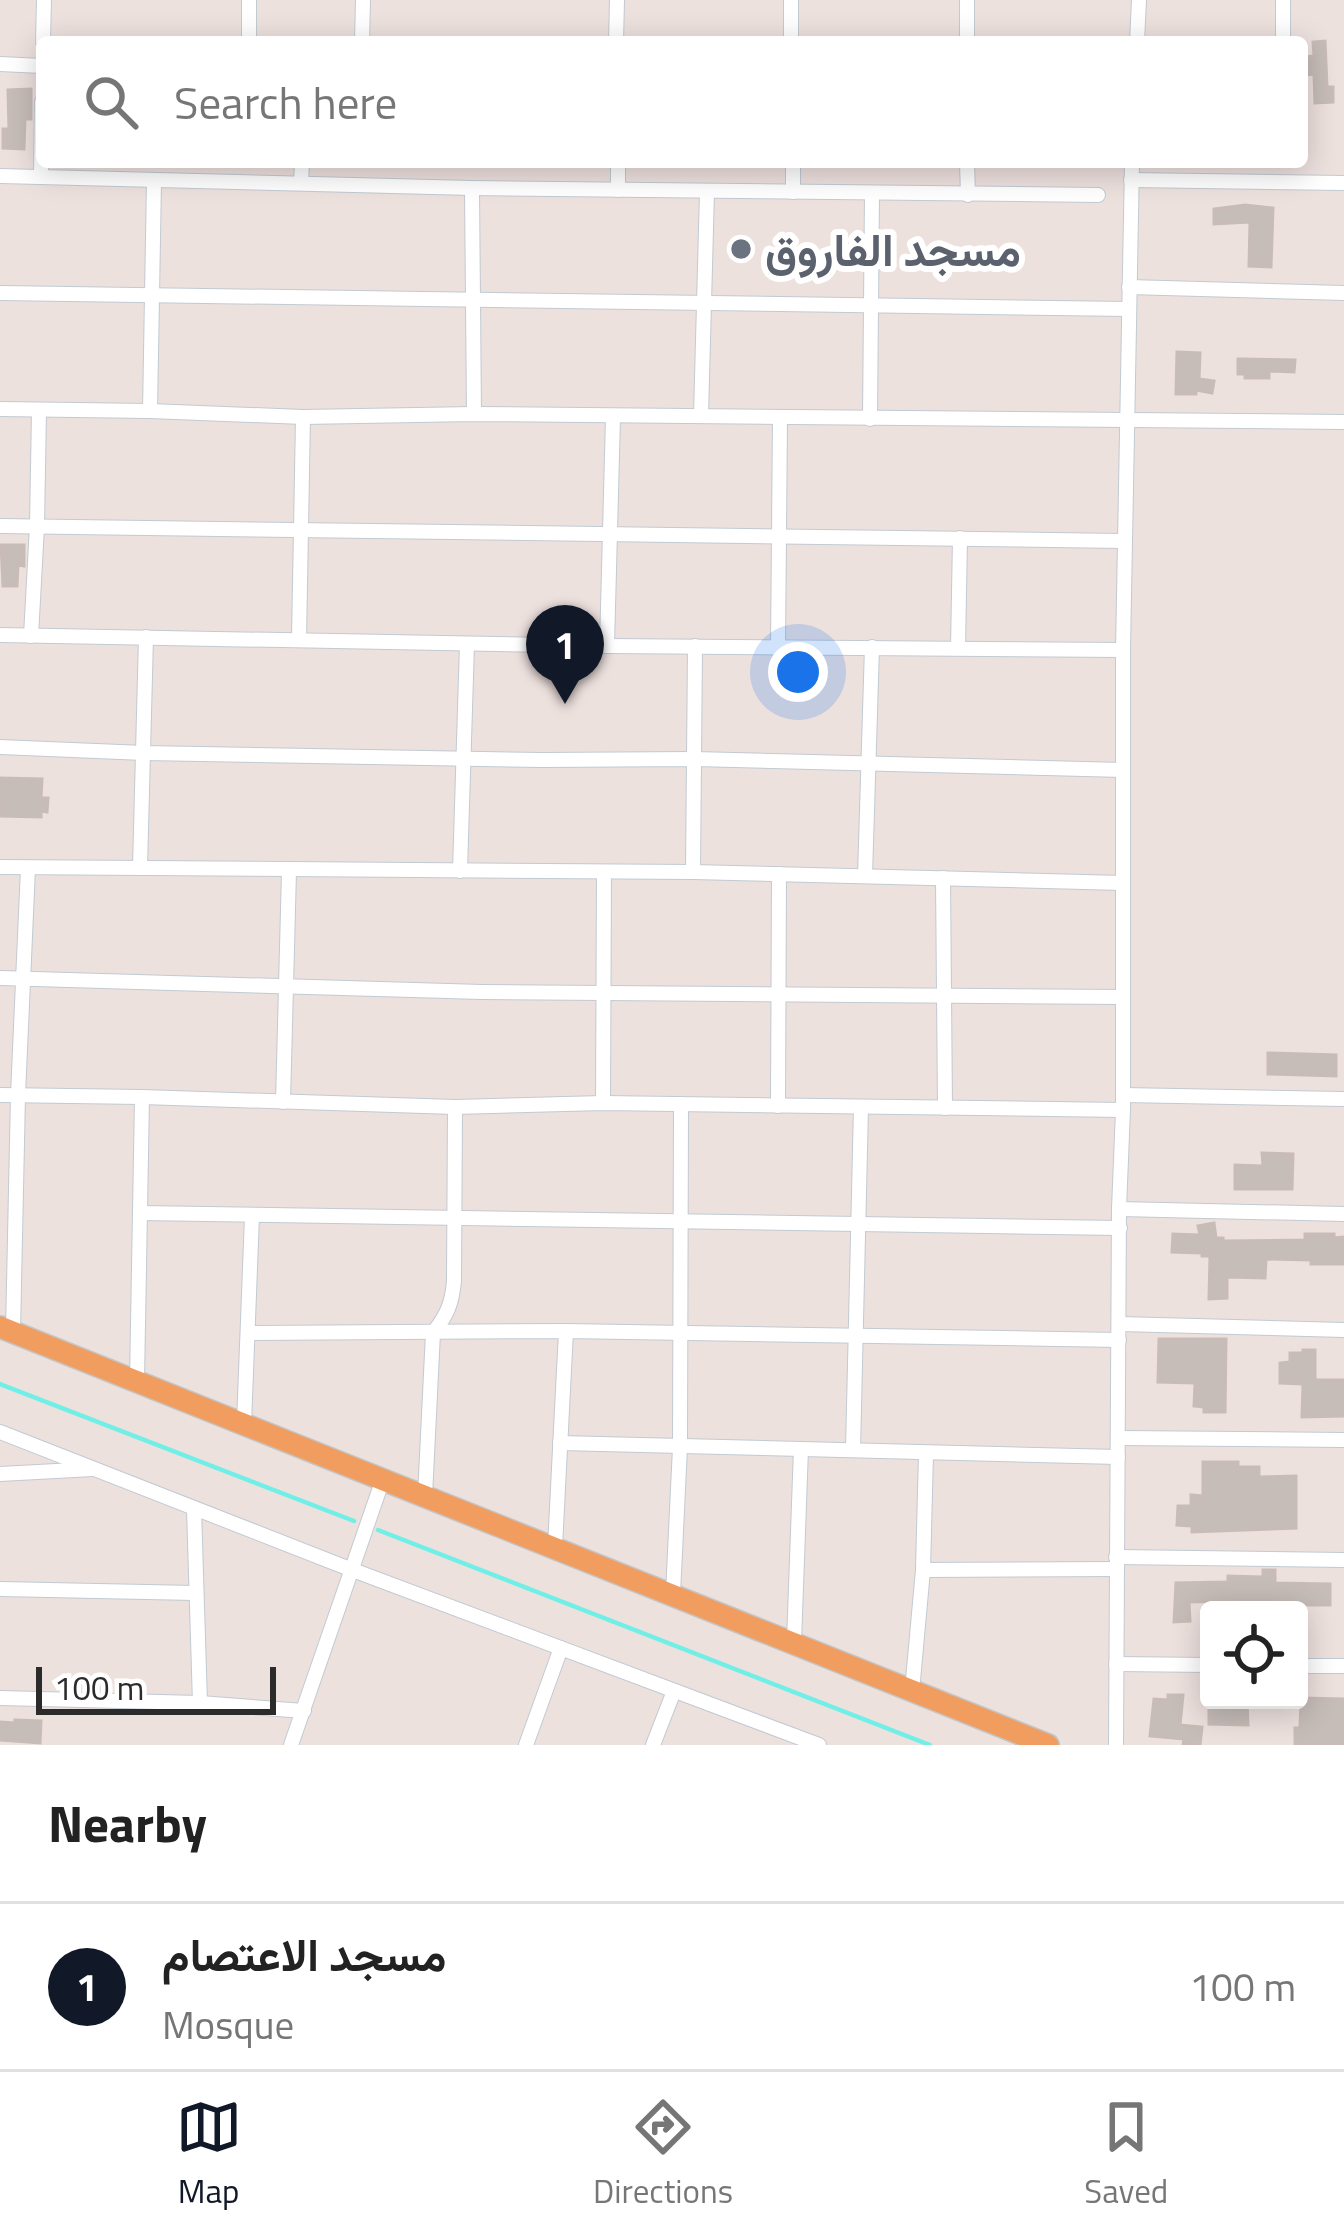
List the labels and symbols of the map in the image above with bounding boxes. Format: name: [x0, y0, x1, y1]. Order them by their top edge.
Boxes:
place label: مسجد الفاروق: [765, 215, 1021, 283]
marker: مسجد الفاروق: [728, 236, 754, 262]
pin: 1: [526, 605, 604, 704]
your location: [768, 642, 828, 702]
scale bar: [36, 1661, 276, 1714]

